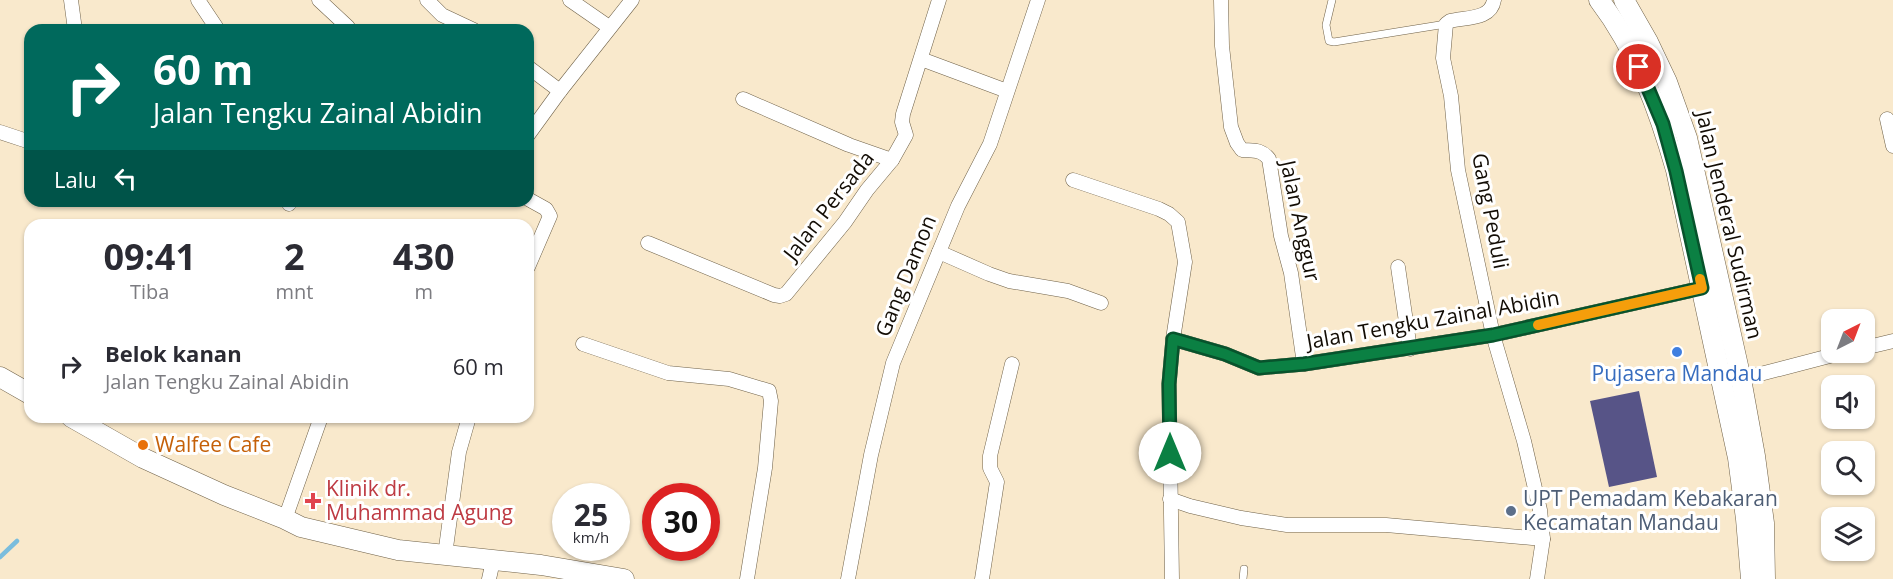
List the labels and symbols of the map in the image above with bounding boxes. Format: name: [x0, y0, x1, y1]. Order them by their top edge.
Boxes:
pin: [1613, 41, 1664, 92]
street label: Jalan Jenderal Sudirman: [1690, 106, 1770, 342]
street label: Jalan Persada: [775, 145, 880, 268]
street label: Gang Peduli: [1466, 150, 1516, 271]
street label: Jalan Anggur: [1274, 156, 1328, 284]
street label: Gang Damon: [868, 211, 942, 340]
street label: Jalan Tengku Zainal Abidin: [1302, 283, 1561, 355]
north arrow: [1821, 309, 1875, 363]
marker: Pujasera Mandau: [1670, 345, 1684, 359]
place label: Pujasera Mandau: [1592, 359, 1762, 387]
position arrow: [1138, 421, 1202, 485]
place label: Walfee Cafe: [155, 430, 271, 458]
marker: Walfee Cafe: [136, 438, 150, 452]
place label: Klinik dr. Muhammad Agung: [326, 474, 513, 526]
speed limit sign: 30: [642, 483, 720, 561]
place label: UPT Pemadam Kebakaran Kecamatan Mandau: [1523, 484, 1778, 536]
marker: Klinik dr. Muhammad Agung: [304, 492, 322, 510]
marker: UPT Pemadam Kebakaran Kecamatan Mandau: [1504, 504, 1518, 518]

